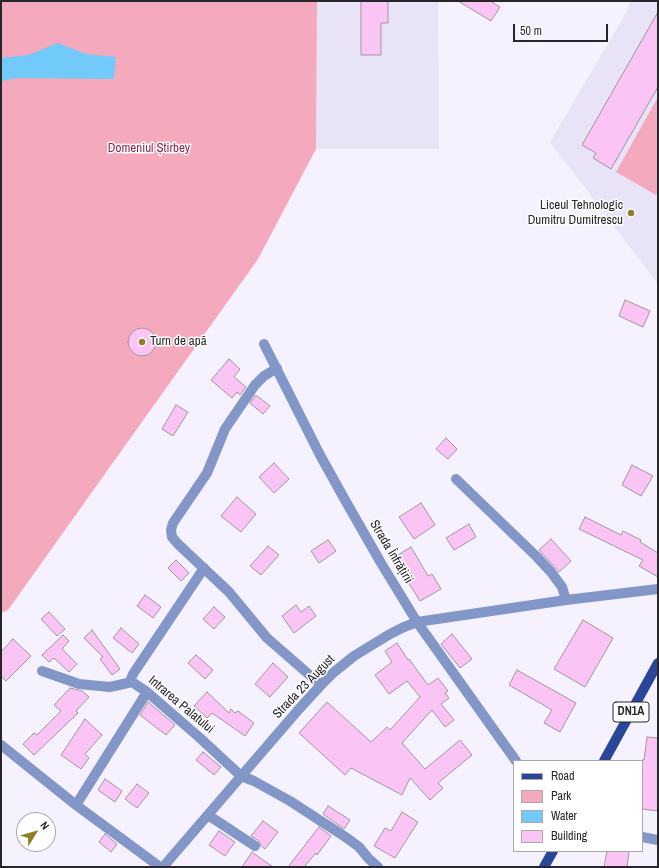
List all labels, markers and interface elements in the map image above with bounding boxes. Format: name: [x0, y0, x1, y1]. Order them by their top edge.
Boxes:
scale bar: [515, 16, 610, 42]
text: 50 m: [520, 23, 542, 39]
park label: Domeniul Știrbey: [108, 141, 190, 157]
place label: Liceul Tehnologic Dumitru Dumitrescu: [528, 198, 623, 229]
marker: Liceul Tehnologic Dumitru Dumitrescu: [626, 208, 636, 218]
place label: Turn de apă: [150, 334, 207, 350]
marker: Turn de apă: [137, 337, 147, 347]
street label: Strada Înfrățirii: [366, 518, 416, 586]
street label: Strada 23 August: [270, 652, 338, 722]
street label: Intrarea Palatului: [145, 673, 217, 737]
road number: DN1A: [613, 702, 649, 722]
legend: [513, 760, 643, 852]
text: Road: [551, 768, 575, 784]
text: Park: [551, 788, 571, 804]
text: Water: [551, 808, 577, 824]
north arrow: [16, 812, 56, 852]
text: N: [37, 819, 52, 832]
text: Building: [551, 828, 587, 844]

